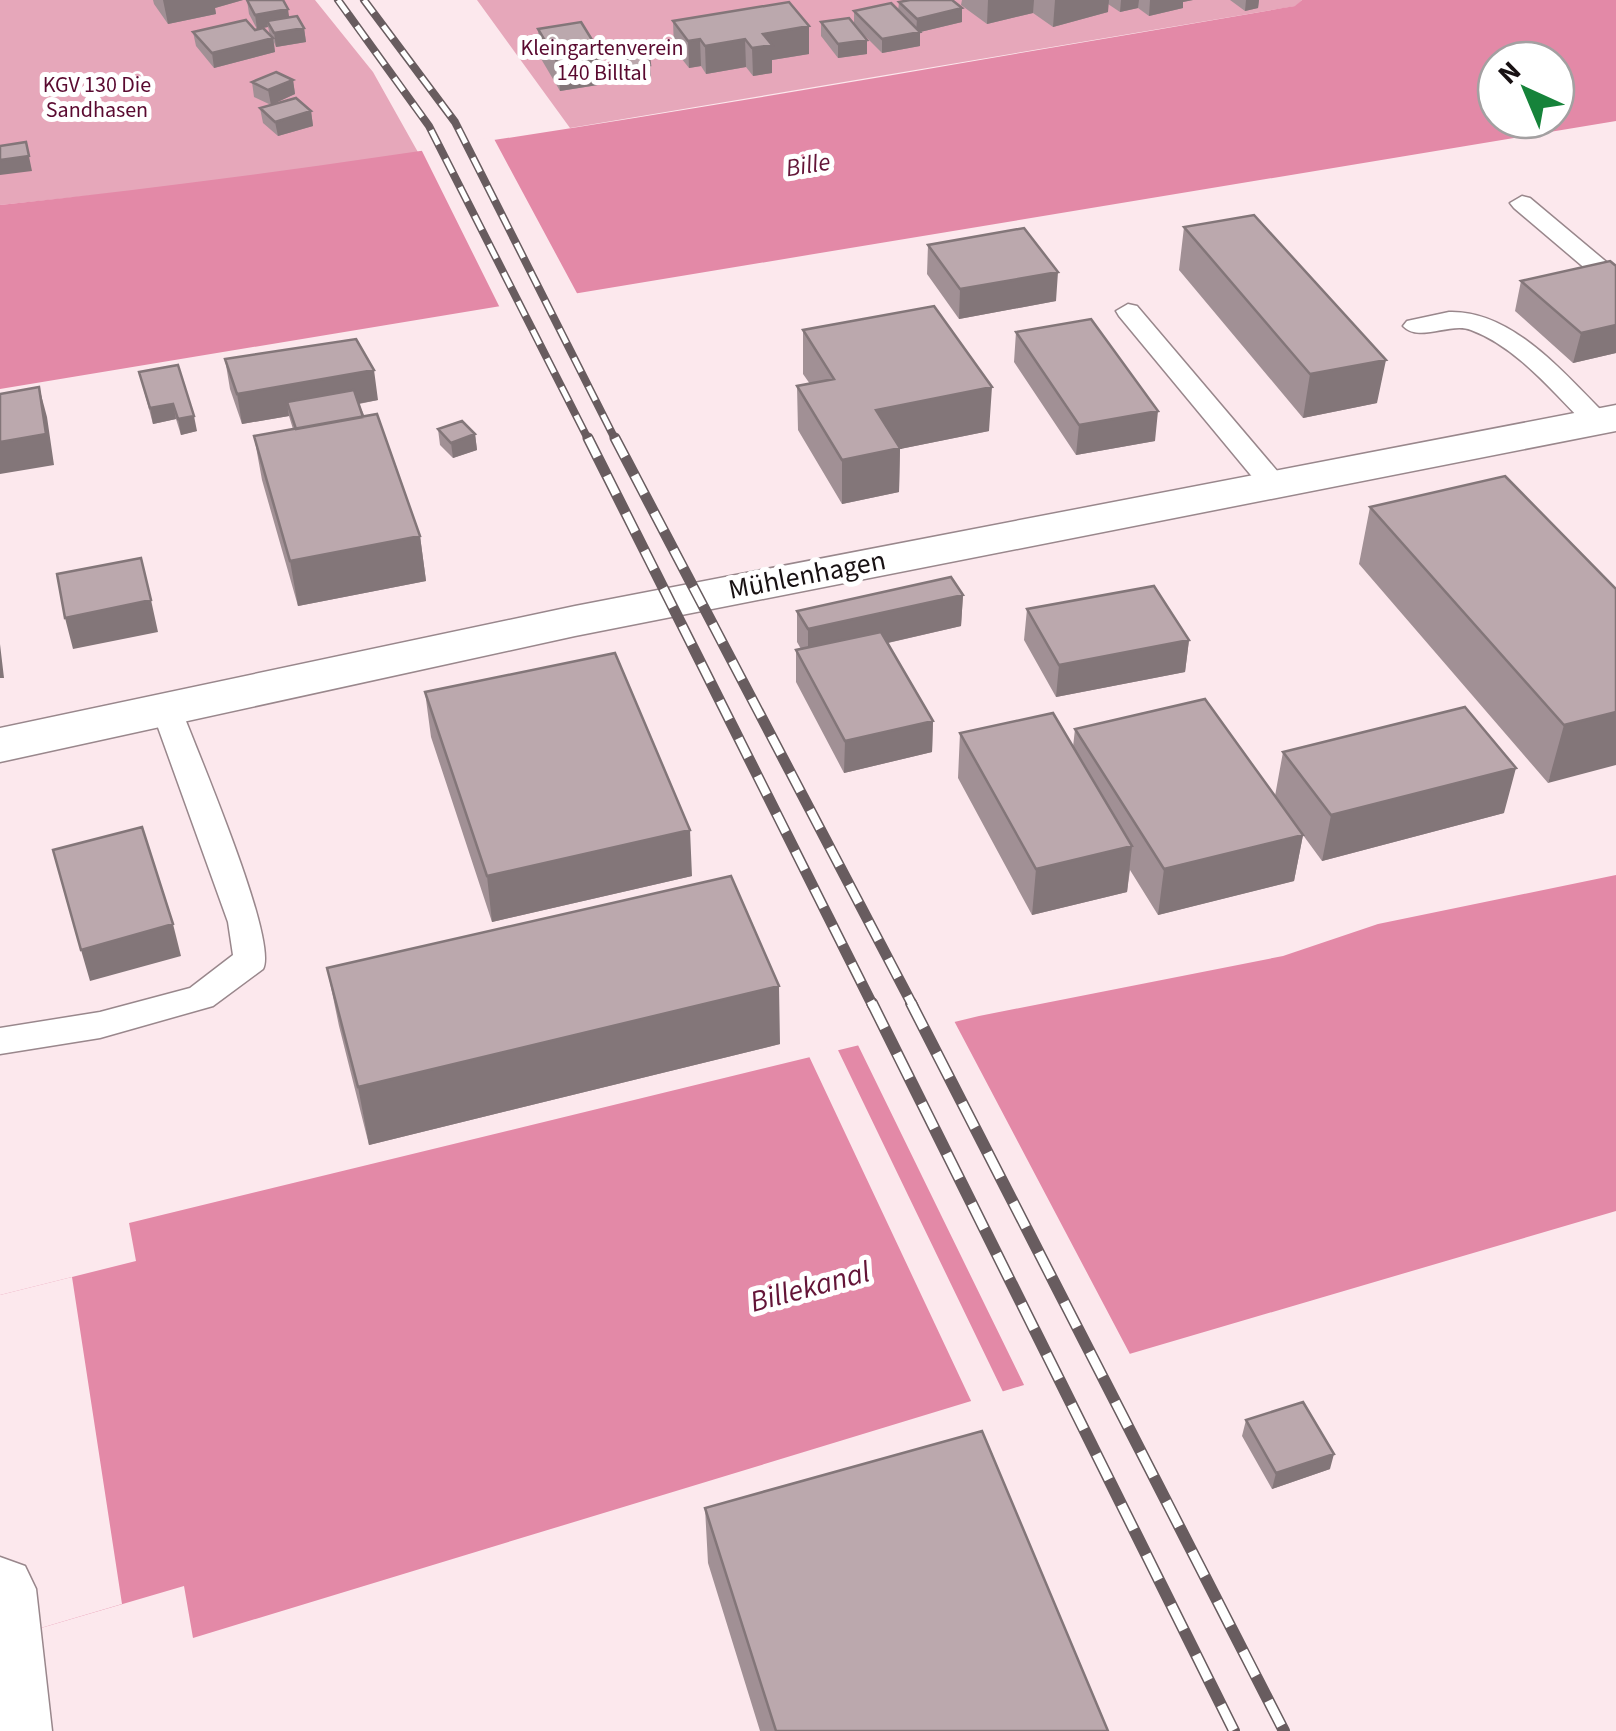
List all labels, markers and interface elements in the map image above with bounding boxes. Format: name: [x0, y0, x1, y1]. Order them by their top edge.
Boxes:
park label: Kleingartenverein 140 Billtal: [520, 32, 684, 89]
north arrow: [1476, 40, 1576, 140]
text: N: [1489, 52, 1530, 94]
park label: KGV 130 Die Sandhasen: [43, 69, 151, 126]
water label: Bille: [783, 144, 833, 186]
street label: Mühlenhagen: [725, 540, 889, 610]
water label: Billekanal: [745, 1250, 875, 1324]

